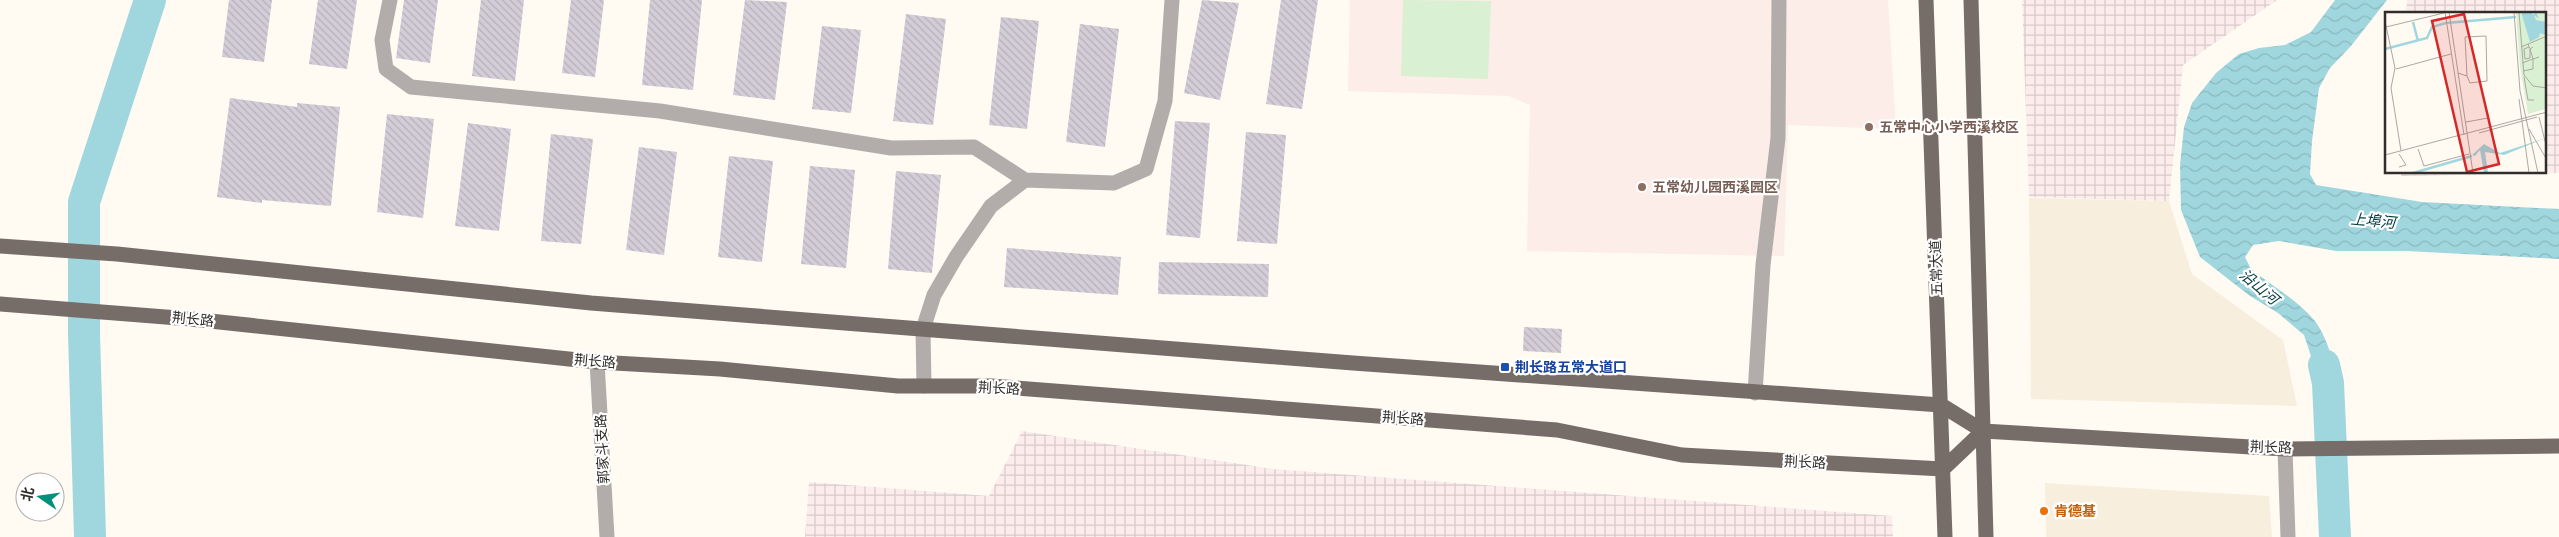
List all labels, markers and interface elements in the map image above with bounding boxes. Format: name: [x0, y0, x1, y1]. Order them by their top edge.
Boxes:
inset map: [2385, 12, 2546, 174]
place label: 五常中心小学西溪校区: [1879, 117, 2019, 136]
marker: 五常中心小学西溪校区: [1863, 121, 1875, 133]
place label: 五常幼儿园西溪园区: [1652, 177, 1778, 196]
marker: 五常幼儿园西溪园区: [1636, 181, 1648, 193]
water label: 上埠河: [2350, 208, 2399, 232]
street label: 五常大道: [1925, 240, 1946, 296]
water label: 沿山河: [2236, 264, 2286, 310]
street label: 荆长路: [171, 307, 215, 330]
street label: 荆长路: [573, 349, 617, 372]
place label: 荆长路五常大道口: [1515, 357, 1627, 376]
marker: 荆长路五常大道口: [1499, 361, 1511, 373]
street label: 荆长路: [978, 377, 1020, 398]
street label: 荆长路: [1381, 407, 1425, 428]
street label: 郭家斗支路: [590, 414, 613, 484]
street label: 荆长路: [2250, 436, 2292, 457]
street label: 荆长路: [1784, 451, 1826, 472]
north arrow: [15, 472, 65, 522]
text: 北: [16, 485, 38, 503]
place label: 肯德基: [2054, 501, 2096, 520]
marker: 肯德基: [2038, 505, 2050, 517]

